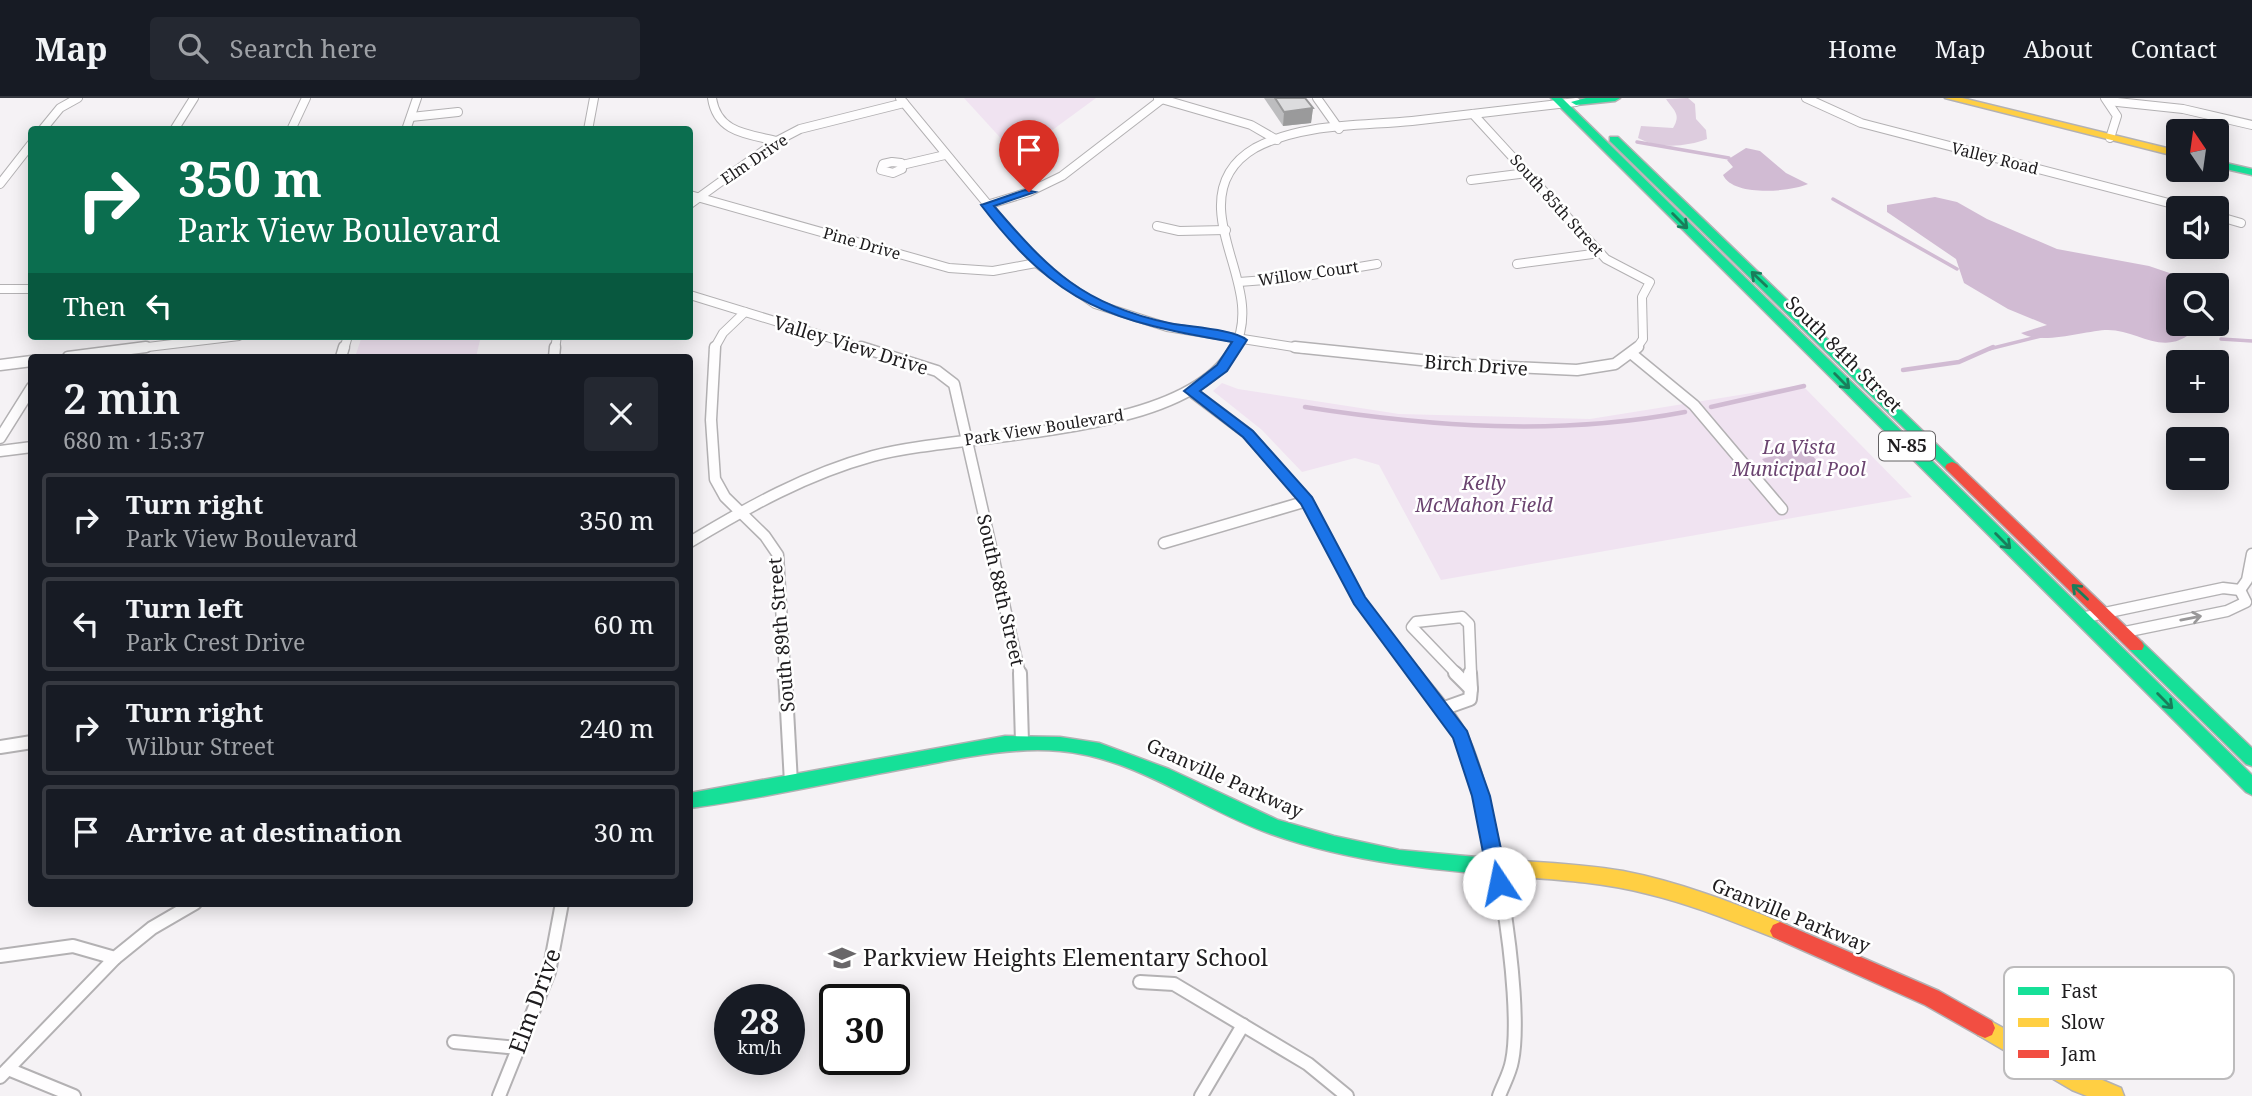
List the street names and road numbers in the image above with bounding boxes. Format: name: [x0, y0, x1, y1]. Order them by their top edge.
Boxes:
street label: Elm Drive: [716, 129, 792, 189]
street label: Valley Road: [1949, 137, 2041, 179]
street label: South 85th Street: [1505, 149, 1609, 261]
street label: Pine Drive: [821, 221, 903, 265]
street label: Willow Court: [1256, 255, 1360, 291]
street label: South 84th Street: [1780, 290, 1908, 418]
street label: Valley View Drive: [771, 309, 931, 381]
street label: Birch Drive: [1423, 348, 1529, 382]
street label: Park View Boulevard: [963, 404, 1125, 450]
road number: N-85: [1879, 432, 1935, 460]
street label: South 88th Street: [971, 512, 1031, 669]
street label: South 89th Street: [761, 556, 801, 713]
street label: Granville Parkway: [1143, 732, 1308, 824]
street label: Granville Parkway: [1708, 871, 1874, 959]
street label: Elm Drive: [500, 944, 568, 1058]

